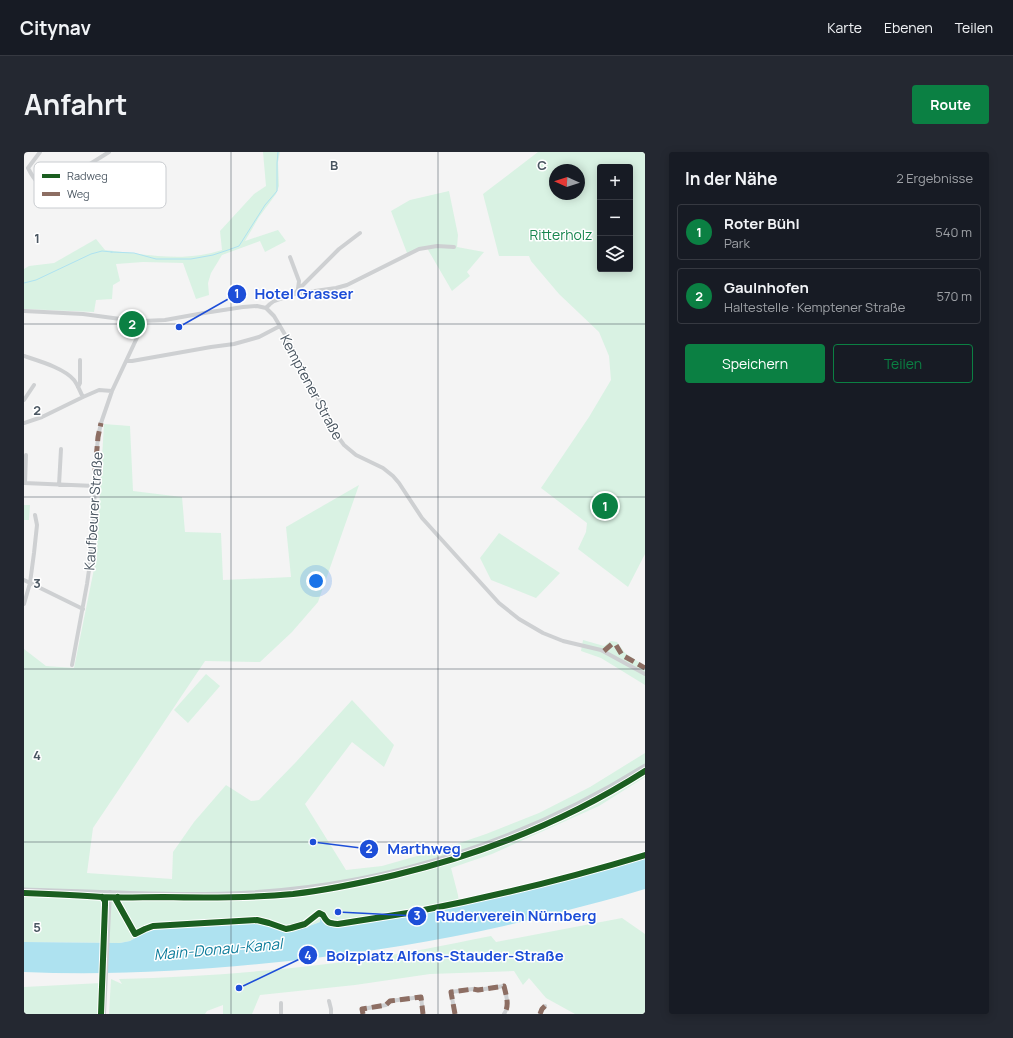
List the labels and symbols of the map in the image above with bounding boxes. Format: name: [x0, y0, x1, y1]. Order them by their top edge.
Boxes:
text: B: [330, 156, 338, 174]
text: C: [537, 156, 547, 174]
legend: [34, 162, 166, 208]
north arrow: [549, 164, 585, 200]
text: Radweg: [67, 168, 108, 183]
text: Weg: [67, 186, 90, 201]
park label: Ritterholz: [530, 225, 593, 244]
text: 1: [34, 229, 40, 247]
callout: Hotel Grasser: [227, 280, 362, 307]
text: Hotel Grasser: [254, 283, 354, 304]
text: 1: [234, 285, 240, 302]
pin: 2: [119, 309, 145, 339]
street label: Kemptener Straße: [276, 331, 348, 443]
text: 2: [33, 401, 41, 419]
street label: Kaufbeurer Straße: [79, 451, 107, 571]
pin: 1: [592, 491, 618, 521]
your location: [306, 571, 326, 591]
text: 3: [33, 574, 41, 592]
text: 4: [33, 746, 41, 764]
callout: Marthweg: [359, 835, 468, 862]
text: Marthweg: [387, 838, 461, 859]
text: 2: [365, 840, 373, 857]
callout: Ruderverein Nürnberg: [407, 902, 604, 929]
text: Ruderverein Nürnberg: [436, 905, 596, 926]
text: 3: [414, 907, 421, 924]
text: 5: [33, 918, 41, 936]
water label: Main-Donau-Kanal: [153, 933, 286, 965]
callout: Bolzplatz Alfons-Stauder-Straße: [298, 942, 572, 969]
text: Bolzplatz Alfons-Stauder-Straße: [326, 945, 564, 966]
text: 4: [304, 947, 312, 964]

